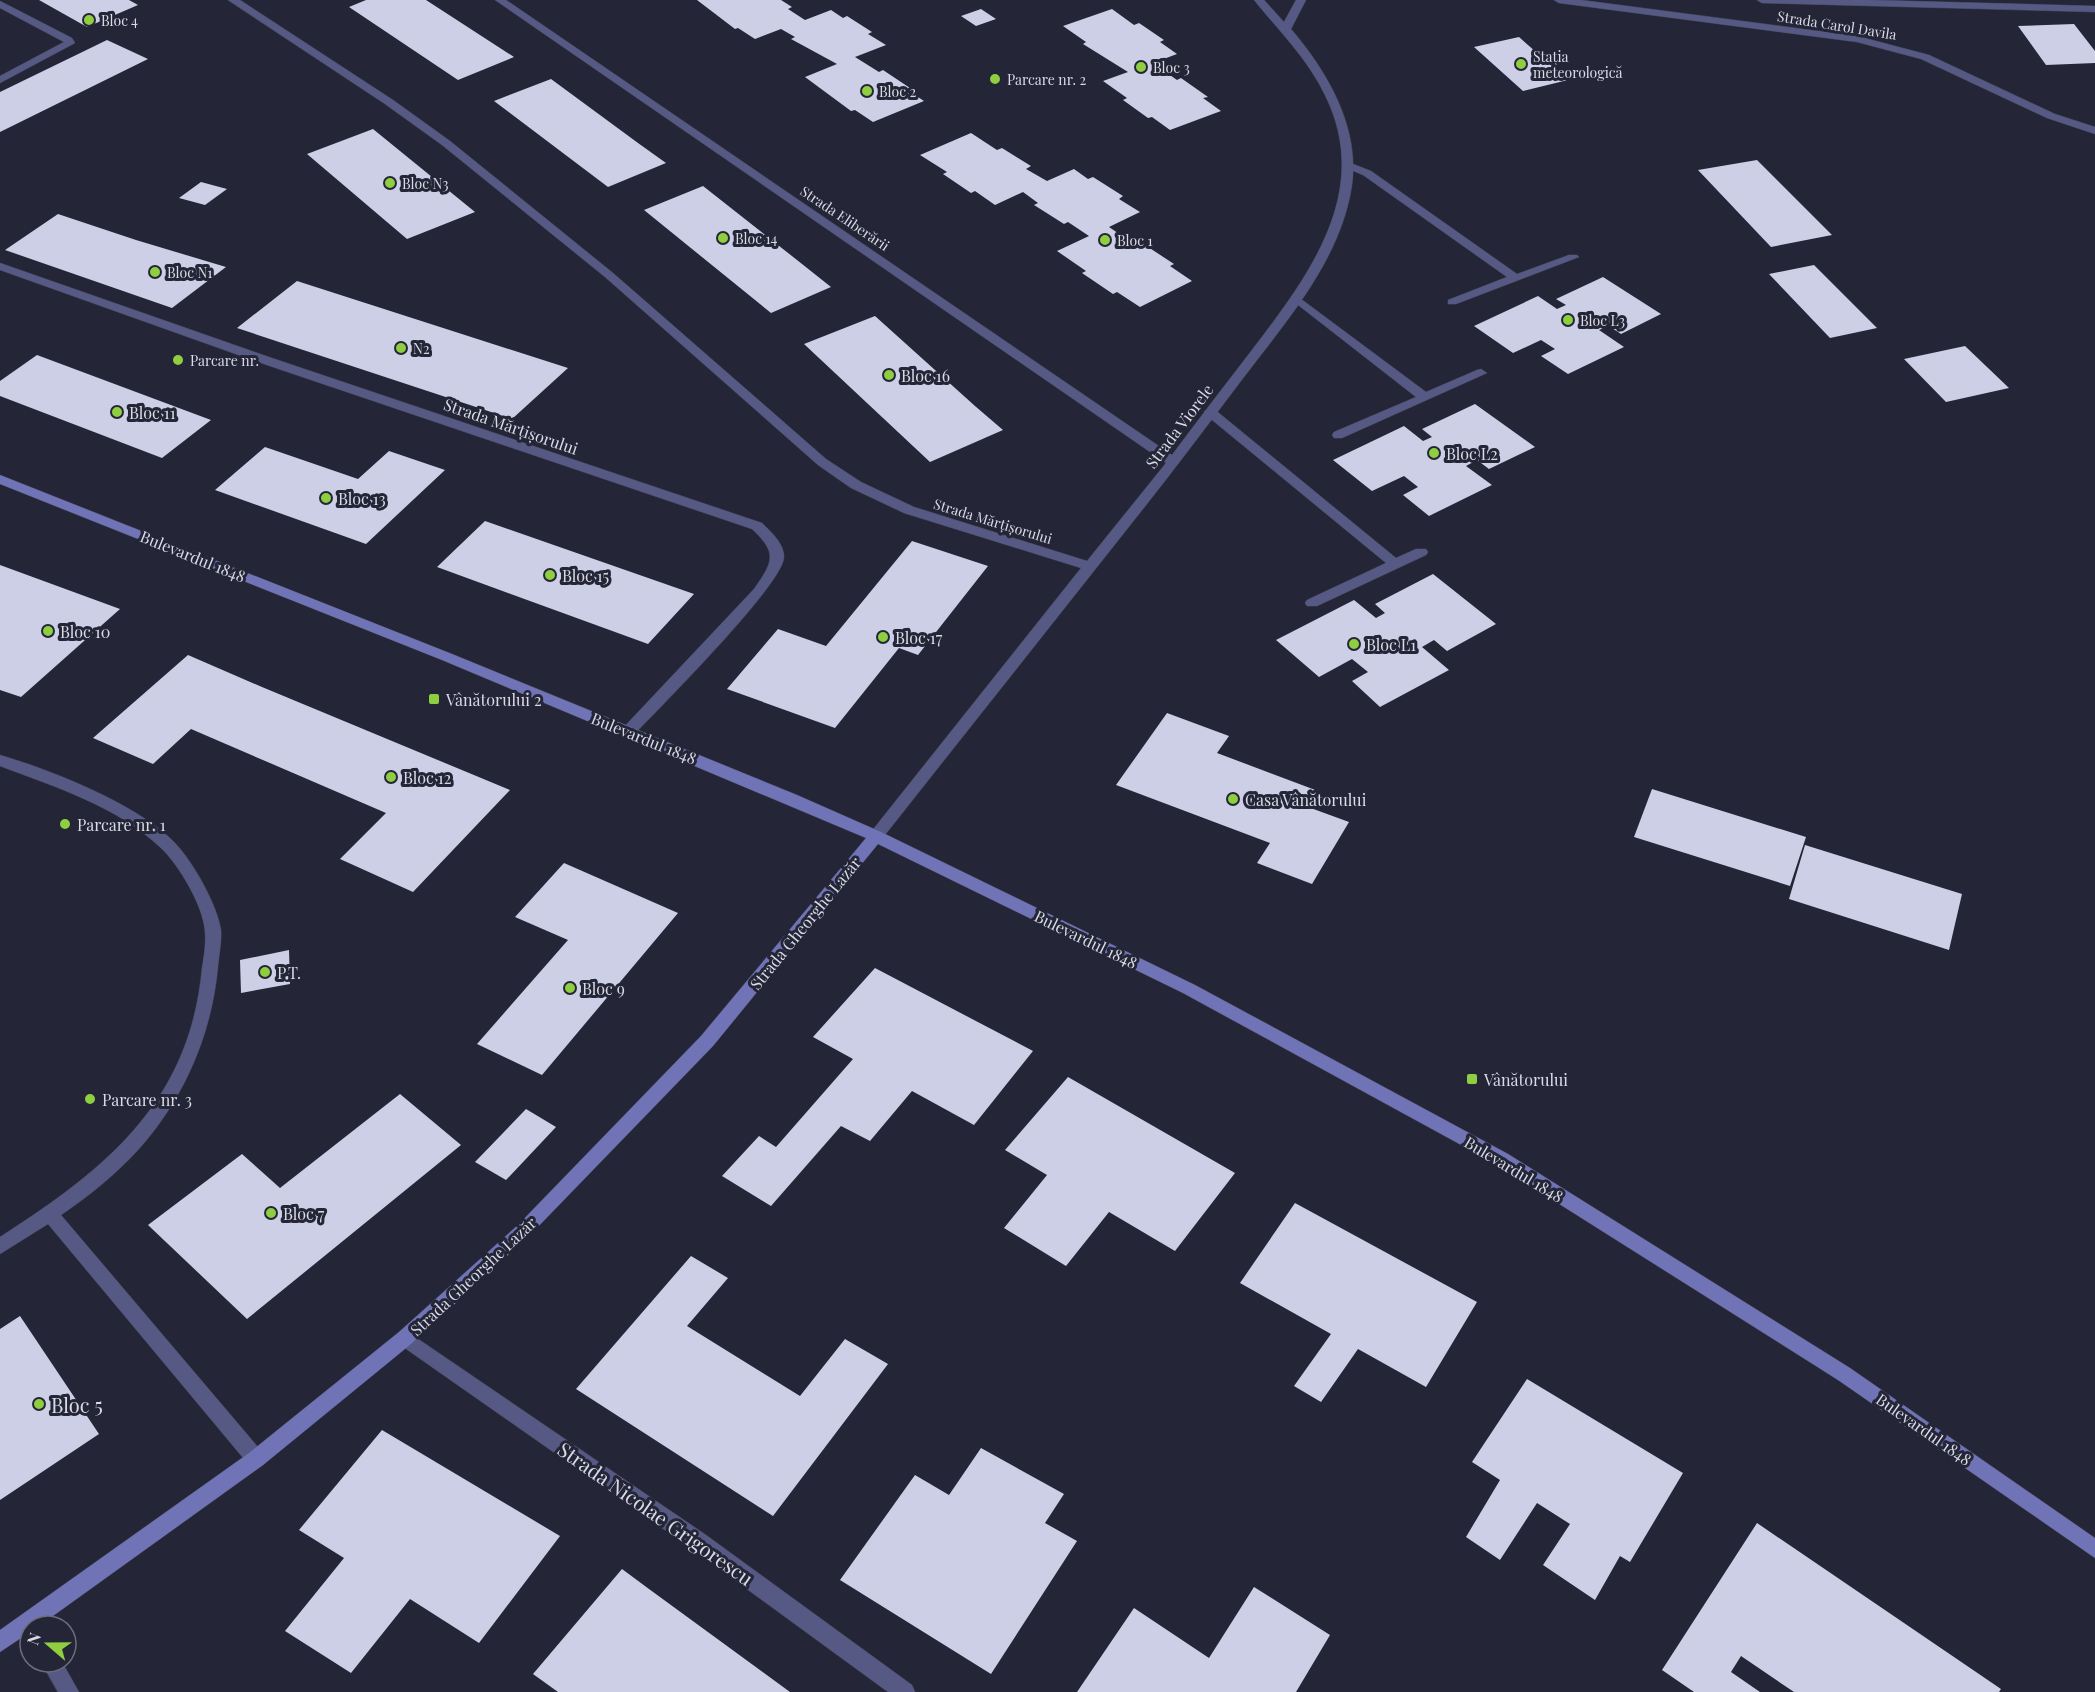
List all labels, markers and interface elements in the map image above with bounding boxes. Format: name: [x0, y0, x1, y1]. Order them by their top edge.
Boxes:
street label: Strada Carol Davila: [1776, 6, 1898, 44]
place label: Bloc 4: [101, 11, 138, 30]
marker: Bloc 4: [82, 13, 96, 27]
place label: Stația meteorologică: [1533, 47, 1623, 82]
marker: Stația meteorologică: [1514, 57, 1528, 71]
place label: Bloc 3: [1153, 58, 1190, 77]
marker: Bloc 3: [1134, 60, 1148, 74]
place label: Parcare nr. 2: [1007, 70, 1086, 89]
marker: Parcare nr. 2: [988, 72, 1002, 86]
place label: Bloc 2: [879, 82, 916, 101]
marker: Bloc 2: [860, 84, 874, 98]
place label: Bloc N3: [402, 174, 449, 193]
marker: Bloc N3: [383, 176, 397, 190]
street label: Strada Eliberării: [797, 181, 893, 255]
place label: Bloc 14: [735, 229, 778, 248]
marker: Bloc 14: [716, 231, 730, 245]
place label: Bloc 1: [1117, 231, 1153, 250]
marker: Bloc 1: [1098, 233, 1112, 247]
place label: Bloc N1: [167, 263, 213, 282]
marker: Bloc N1: [148, 265, 162, 279]
place label: Bloc L3: [1580, 311, 1625, 330]
marker: Bloc L3: [1561, 313, 1575, 327]
place label: N2: [413, 339, 430, 358]
marker: N2: [394, 341, 408, 355]
place label: Parcare nr.: [190, 351, 259, 370]
marker: Parcare nr.: [171, 353, 185, 367]
place label: Bloc 16: [901, 365, 950, 386]
marker: Bloc 16: [882, 368, 896, 382]
street label: Strada Viorele: [1140, 380, 1218, 472]
street label: Strada Mărțișorului: [441, 393, 581, 460]
place label: Bloc 11: [129, 402, 176, 423]
marker: Bloc 11: [110, 405, 124, 419]
place label: Bloc L2: [1446, 443, 1498, 464]
marker: Bloc L2: [1427, 446, 1441, 460]
place label: Bloc 13: [338, 488, 386, 509]
marker: Bloc 13: [319, 491, 333, 505]
street label: Strada Mărțișorului: [931, 494, 1055, 548]
street label: Bulevardul 1848: [137, 525, 249, 587]
place label: Bloc 15: [562, 565, 609, 586]
marker: Bloc 15: [543, 568, 557, 582]
place label: Bloc 10: [60, 621, 110, 642]
marker: Bloc 10: [41, 624, 55, 638]
place label: Bloc 17: [895, 627, 943, 648]
marker: Bloc 17: [876, 630, 890, 644]
place label: Bloc L1: [1366, 634, 1416, 655]
marker: Bloc L1: [1347, 637, 1361, 651]
place label: Vânătorului 2: [445, 689, 542, 710]
marker: Vânătorului 2: [427, 692, 441, 706]
street label: Bulevardul 1848: [588, 707, 700, 769]
place label: Bloc 12: [403, 767, 451, 788]
marker: Bloc 12: [384, 770, 398, 784]
place label: Casa Vânătorului: [1245, 789, 1367, 810]
marker: Casa Vânătorului: [1226, 792, 1240, 806]
place label: Parcare nr. 1: [77, 814, 166, 835]
marker: Parcare nr. 1: [58, 817, 72, 831]
street label: Strada Gheorghe Lazăr: [745, 852, 865, 994]
street label: Bulevardul 1848: [1031, 905, 1141, 973]
place label: P.T.: [277, 962, 301, 983]
marker: P.T.: [258, 965, 272, 979]
place label: Bloc 9: [582, 978, 625, 999]
marker: Bloc 9: [563, 981, 577, 995]
place label: Vânătorului: [1483, 1069, 1568, 1090]
marker: Vânătorului: [1465, 1072, 1479, 1086]
place label: Parcare nr. 3: [102, 1089, 192, 1110]
marker: Parcare nr. 3: [83, 1092, 97, 1106]
street label: Bulevardul 1848: [1461, 1131, 1567, 1207]
place label: Bloc 7: [283, 1203, 325, 1224]
marker: Bloc 7: [264, 1206, 278, 1220]
street label: Strada Gheorghe Lazăr: [405, 1212, 541, 1340]
street label: Bulevardul 1848: [1872, 1388, 1976, 1470]
place label: Bloc 5: [51, 1391, 103, 1418]
marker: Bloc 5: [32, 1397, 46, 1411]
street label: Strada Nicolae Grigorescu: [553, 1435, 760, 1591]
north arrow: [18, 1614, 78, 1674]
text: N: [22, 1629, 45, 1648]

